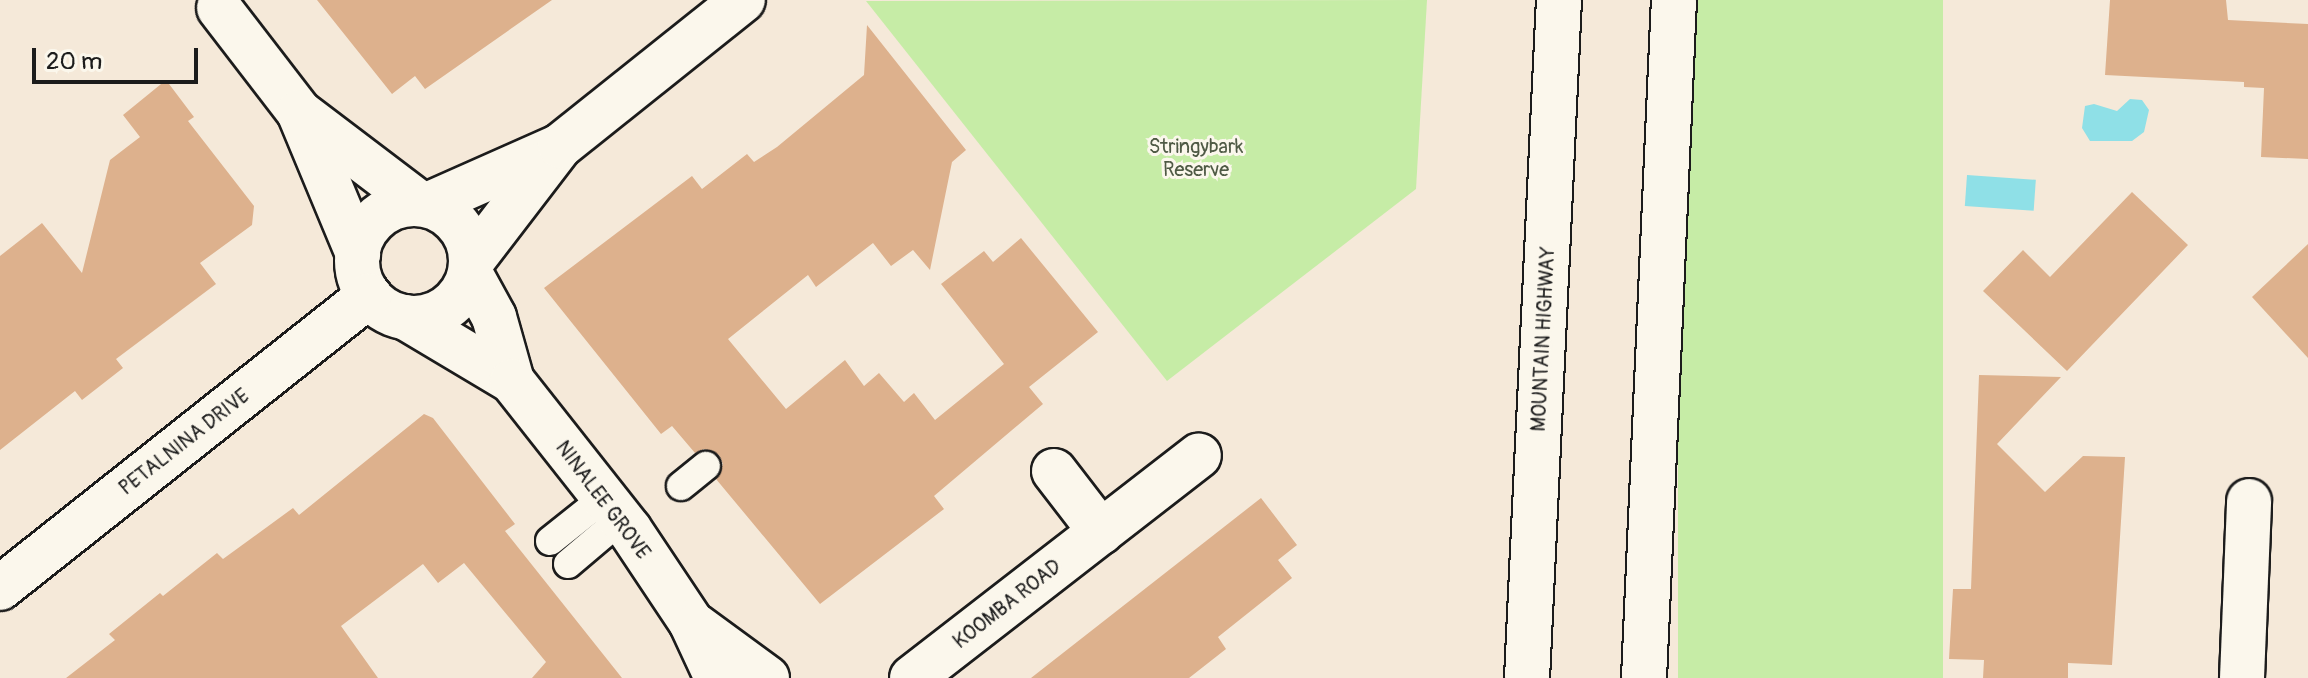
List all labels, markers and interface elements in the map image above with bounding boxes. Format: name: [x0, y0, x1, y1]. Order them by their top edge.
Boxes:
scale bar: [36, 32, 202, 82]
text: 20 m: [46, 47, 102, 76]
park label: Stringybark Reserve: [1149, 135, 1243, 182]
street label: MOUNTAIN HIGHWAY: [1526, 246, 1560, 432]
street label: PETALNINA DRIVE: [114, 384, 254, 500]
street label: NINALEE GROVE: [551, 436, 655, 564]
street label: KOOMBA ROAD: [948, 554, 1066, 654]

